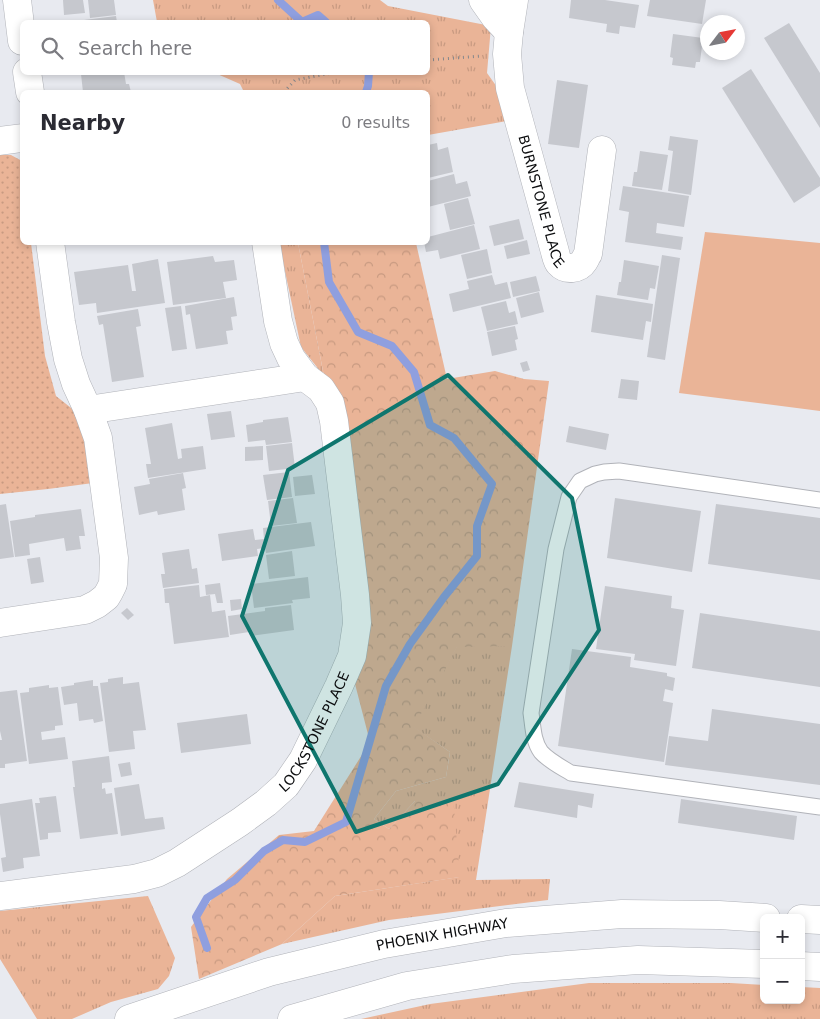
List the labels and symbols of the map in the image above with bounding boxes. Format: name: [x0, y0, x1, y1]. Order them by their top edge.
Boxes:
north arrow: [700, 15, 745, 60]
street label: BURNSTONE PLACE: [515, 133, 568, 271]
street label: LOCKSTONE PLACE: [276, 669, 352, 795]
street label: PHOENIX HIGHWAY: [374, 915, 510, 954]

